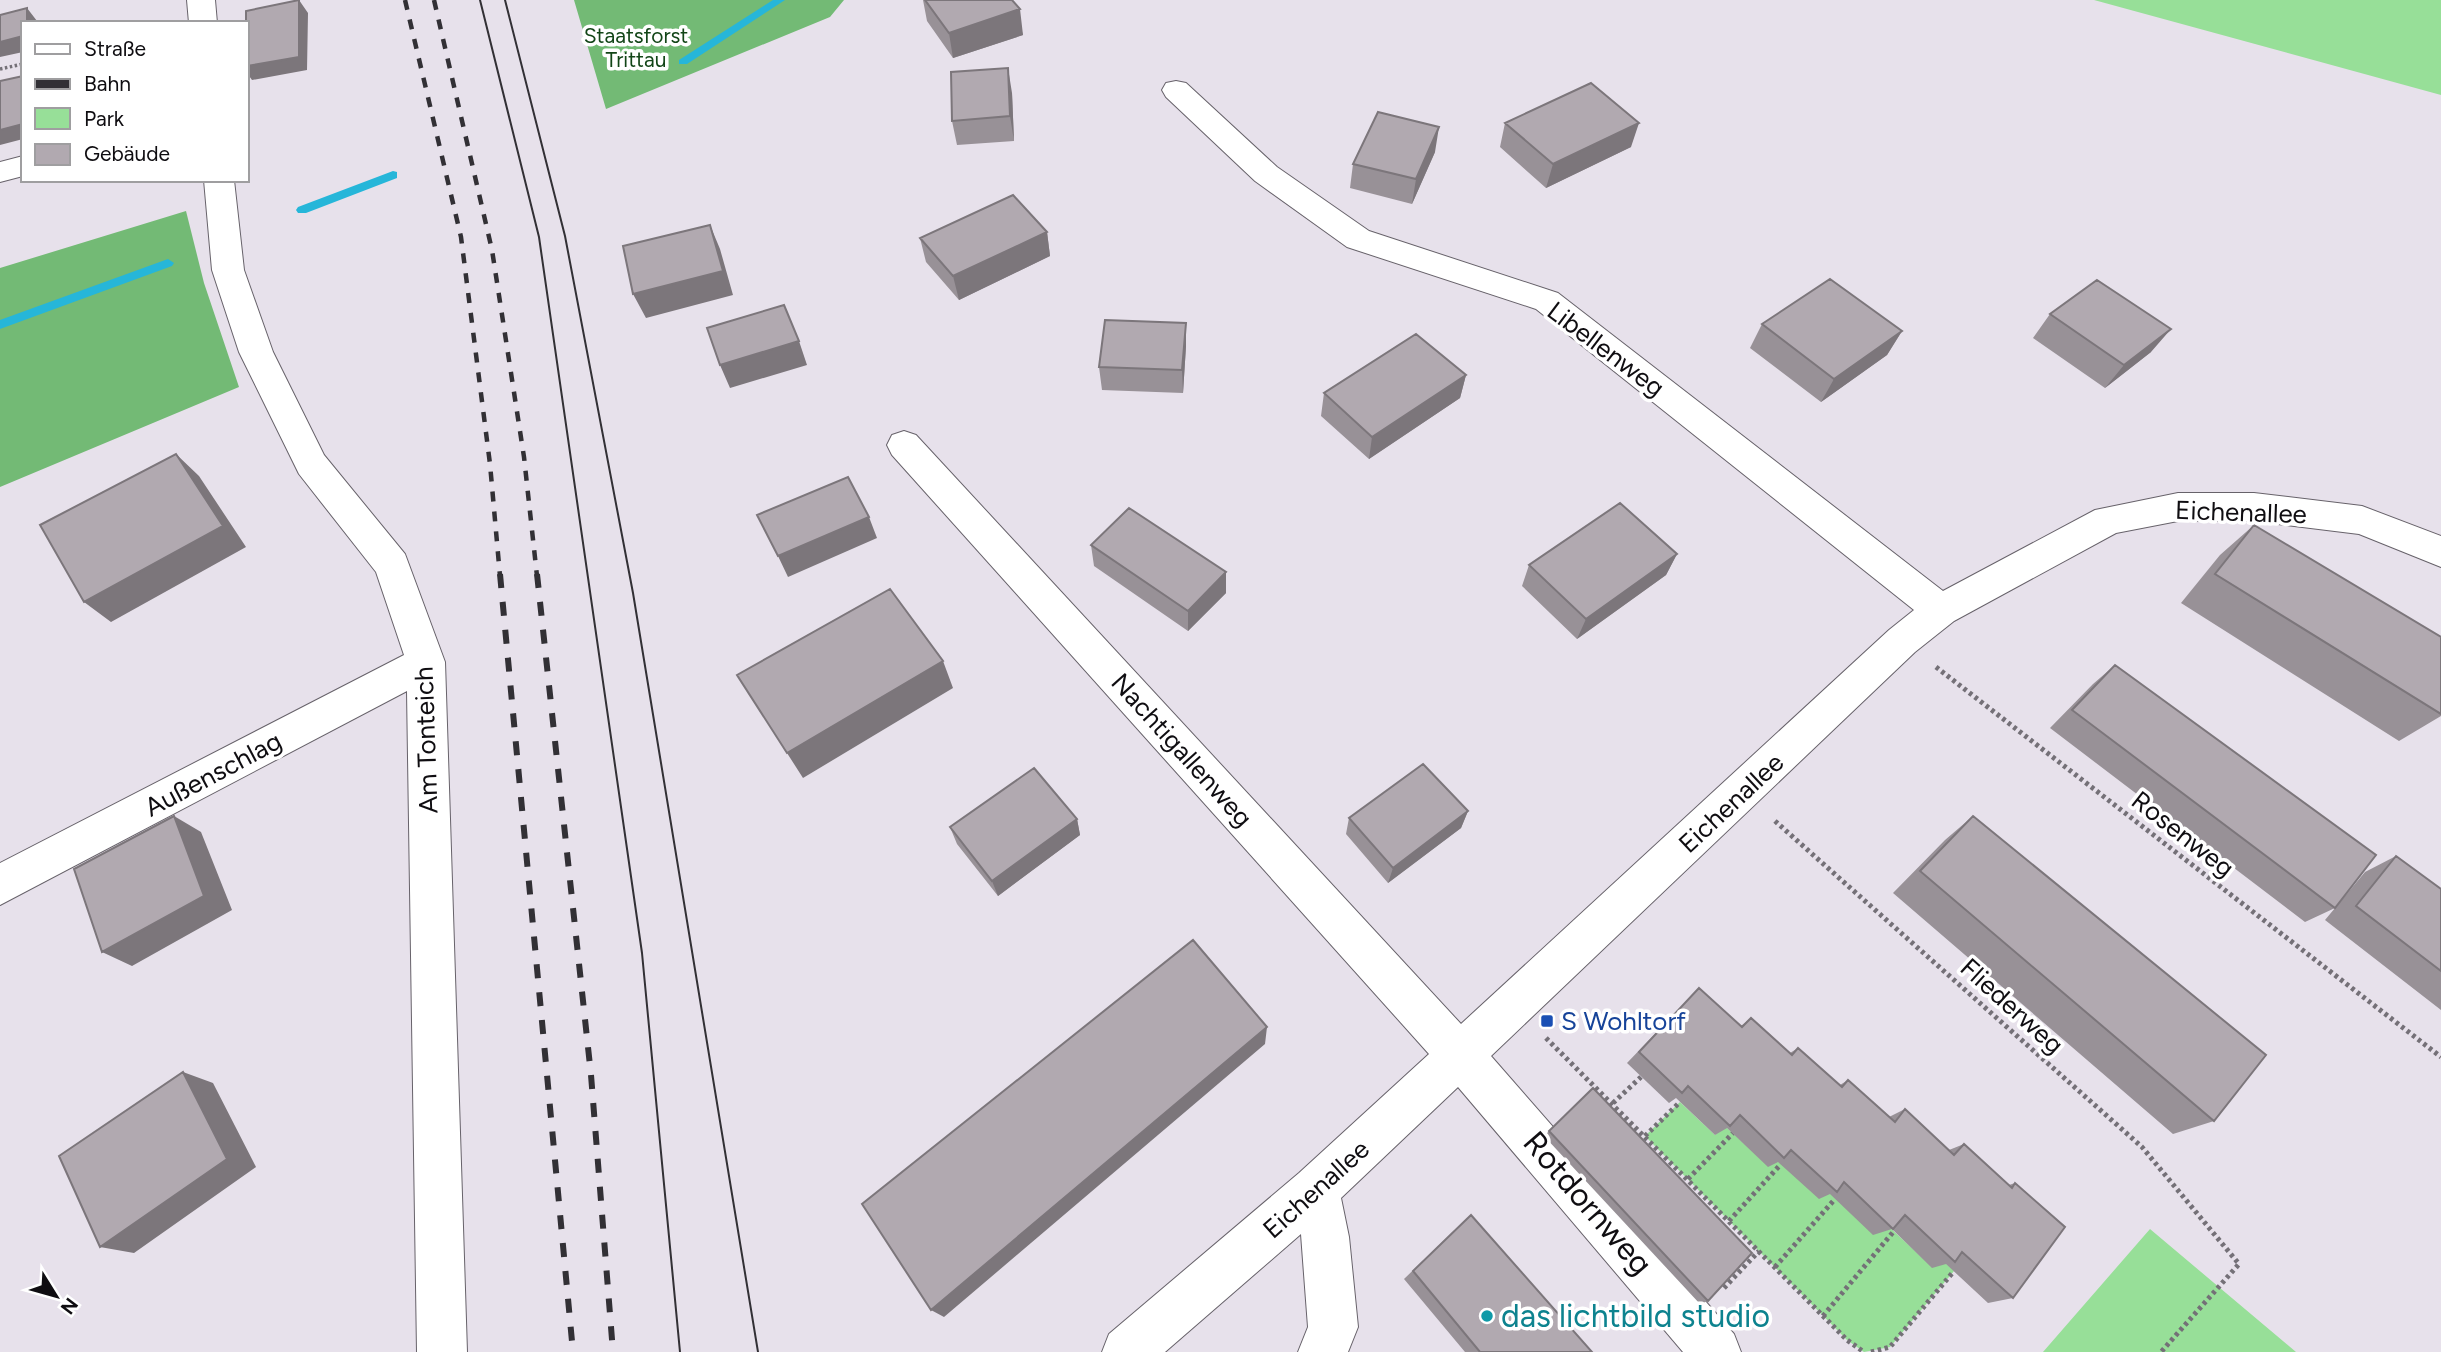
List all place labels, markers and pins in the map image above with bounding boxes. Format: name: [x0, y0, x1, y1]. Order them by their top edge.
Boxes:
place label: S Wohltorf: [1561, 1005, 1686, 1037]
marker: S Wohltorf: [1539, 1013, 1555, 1029]
place label: das lichtbild studio: [1501, 1297, 1770, 1335]
marker: das lichtbild studio: [1479, 1308, 1495, 1324]

